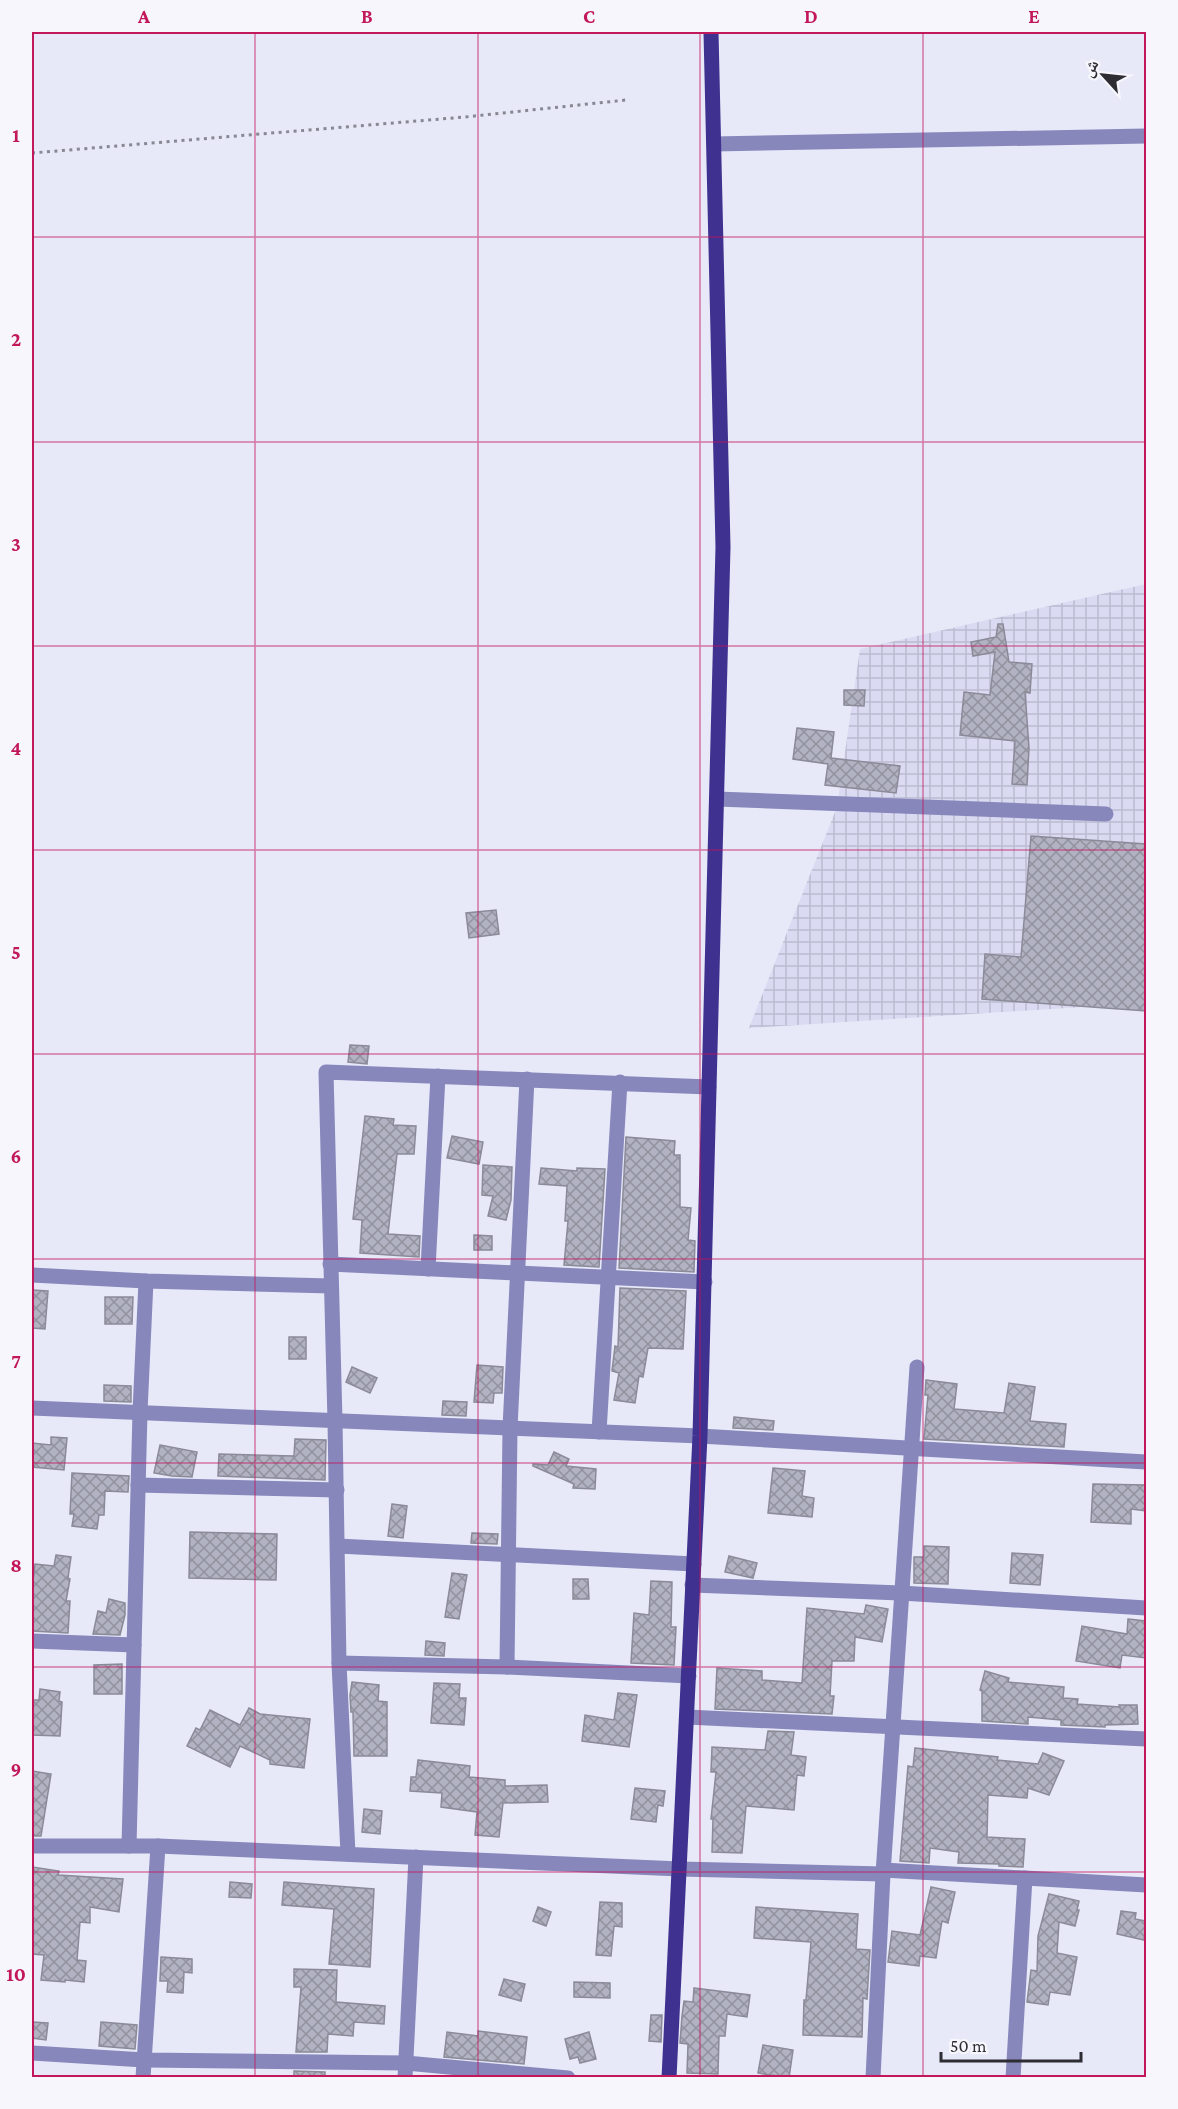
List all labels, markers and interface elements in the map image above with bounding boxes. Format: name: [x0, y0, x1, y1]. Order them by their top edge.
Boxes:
text: A: [137, 5, 151, 27]
text: B: [361, 5, 373, 27]
text: C: [583, 5, 595, 27]
text: D: [804, 5, 818, 27]
text: E: [1028, 5, 1040, 27]
north arrow: [1073, 45, 1133, 105]
text: ش: [1079, 57, 1102, 80]
text: 1: [12, 124, 20, 146]
text: 2: [11, 328, 21, 350]
text: 3: [11, 533, 21, 555]
text: 4: [11, 737, 22, 759]
text: 5: [11, 941, 21, 963]
text: 6: [11, 1145, 21, 1167]
text: 7: [11, 1350, 21, 1372]
text: 8: [10, 1554, 22, 1576]
text: 9: [11, 1758, 21, 1780]
text: 10: [6, 1963, 26, 1985]
scale bar: [941, 2025, 1080, 2063]
text: 50 m: [950, 2036, 987, 2056]

